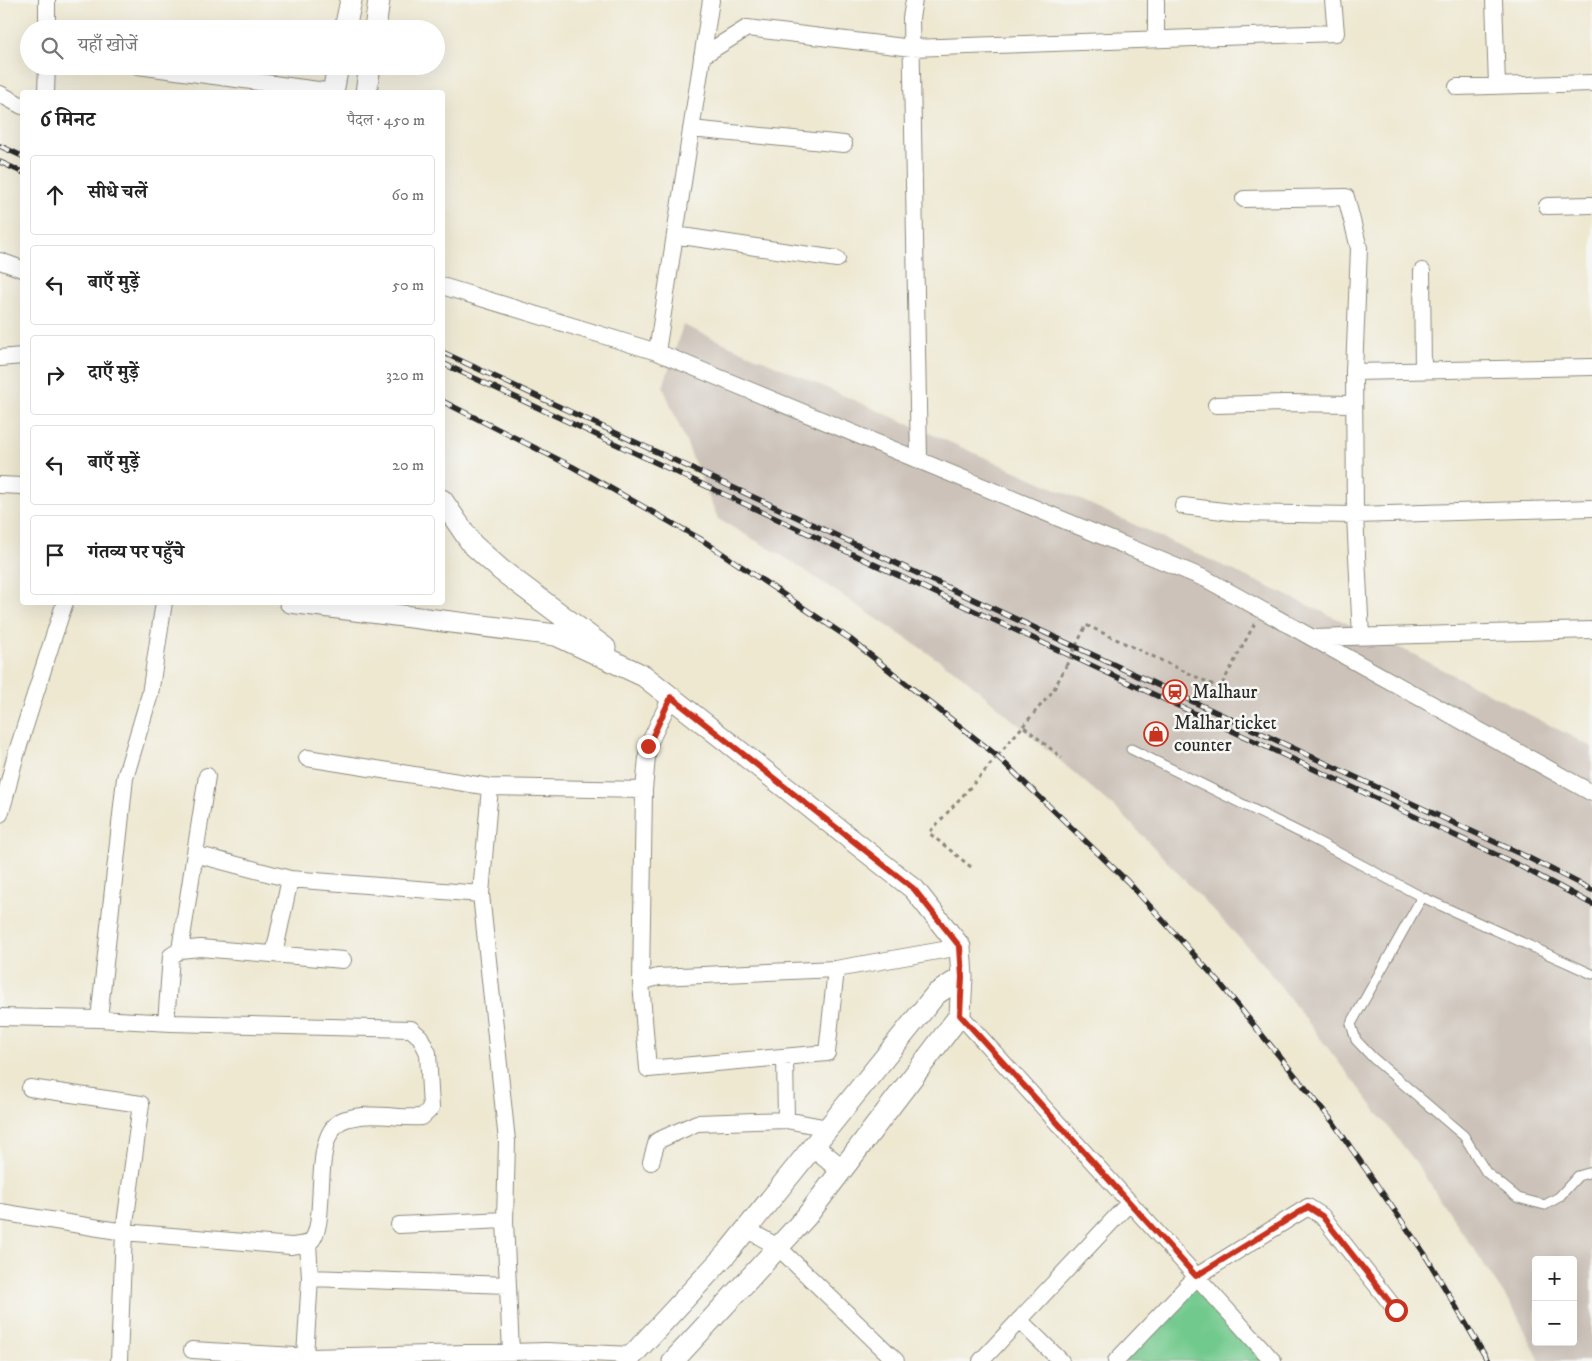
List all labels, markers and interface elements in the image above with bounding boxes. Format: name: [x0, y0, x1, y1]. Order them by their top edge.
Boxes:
search box: [20, 20, 445, 75]
icon: search: [38, 34, 66, 62]
text: यहाँ खोजें: [78, 34, 138, 57]
text: 6 मिनट: [40, 107, 95, 133]
text: पैदल · 450 m: [347, 110, 425, 130]
icon: ahead: [41, 181, 69, 209]
text: सीधे चलें: [88, 181, 147, 204]
text: 60 m: [392, 185, 424, 205]
icon: left: [41, 271, 69, 299]
text: बाएँ मुड़ें: [88, 271, 139, 294]
text: 50 m: [392, 275, 424, 295]
icon: right: [41, 361, 69, 389]
text: दाएँ मुड़ें: [88, 361, 139, 384]
text: 320 m: [386, 365, 424, 385]
icon: left: [41, 451, 69, 479]
text: बाएँ मुड़ें: [88, 451, 139, 474]
text: 20 m: [392, 455, 424, 475]
icon: arrive: [41, 541, 69, 569]
text: गंतव्य पर पहुँचे: [88, 541, 184, 564]
station icon: Malhaur: [1162, 679, 1188, 705]
place label: Malhaur: [1192, 681, 1257, 704]
place label: Malhar ticket counter: [1174, 712, 1277, 757]
shop icon: Malhar ticket counter: [1143, 721, 1169, 747]
route end: [637, 735, 660, 758]
map controls: [1532, 1256, 1577, 1346]
button: +: [1532, 1256, 1577, 1301]
route start: [1385, 1299, 1408, 1322]
button: −: [1532, 1301, 1577, 1346]

